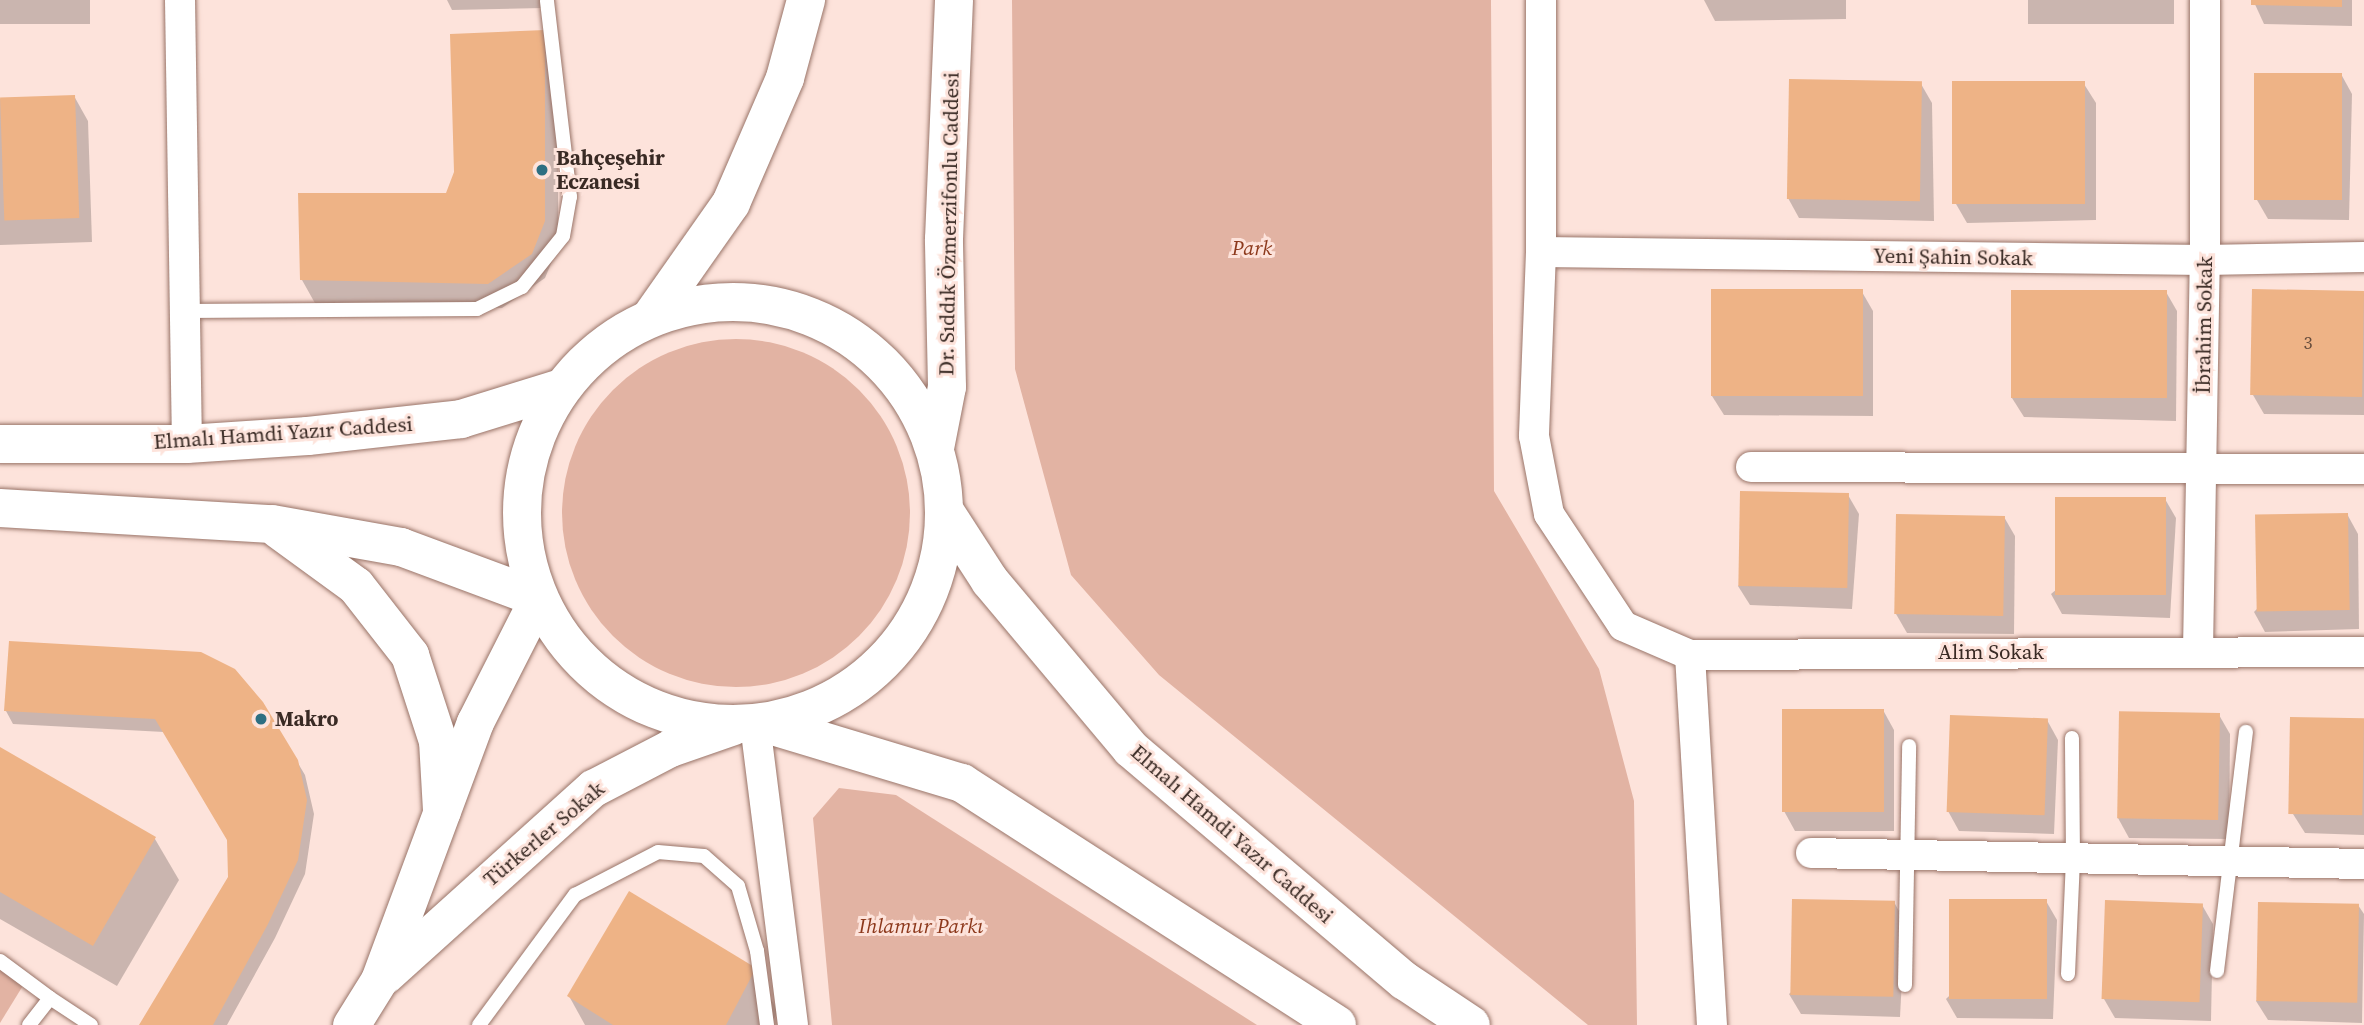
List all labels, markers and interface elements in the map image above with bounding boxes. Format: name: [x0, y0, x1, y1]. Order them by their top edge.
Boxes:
street label: Dr. Sıddık Özmerzifonlu Caddesi: [934, 72, 964, 376]
place label: Bahçeşehir Eczanesi: [556, 145, 665, 195]
marker: Bahçeşehir Eczanesi: [534, 162, 550, 178]
park label: Park: [1232, 235, 1272, 261]
street label: Yeni Şahin Sokak: [1873, 243, 2033, 271]
street label: İbrahim Sokak: [2190, 256, 2218, 394]
house number: 3: [2304, 332, 2312, 354]
street label: Elmalı Hamdi Yazır Caddesi: [152, 411, 414, 455]
street label: Alim Sokak: [1938, 639, 2044, 665]
place label: Makro: [275, 706, 338, 732]
marker: Makro: [253, 711, 269, 727]
street label: Elmalı Hamdi Yazır Caddesi: [1125, 739, 1339, 929]
street label: Türkerler Sokak: [478, 776, 610, 892]
park label: Ihlamur Parkı: [859, 913, 983, 939]

